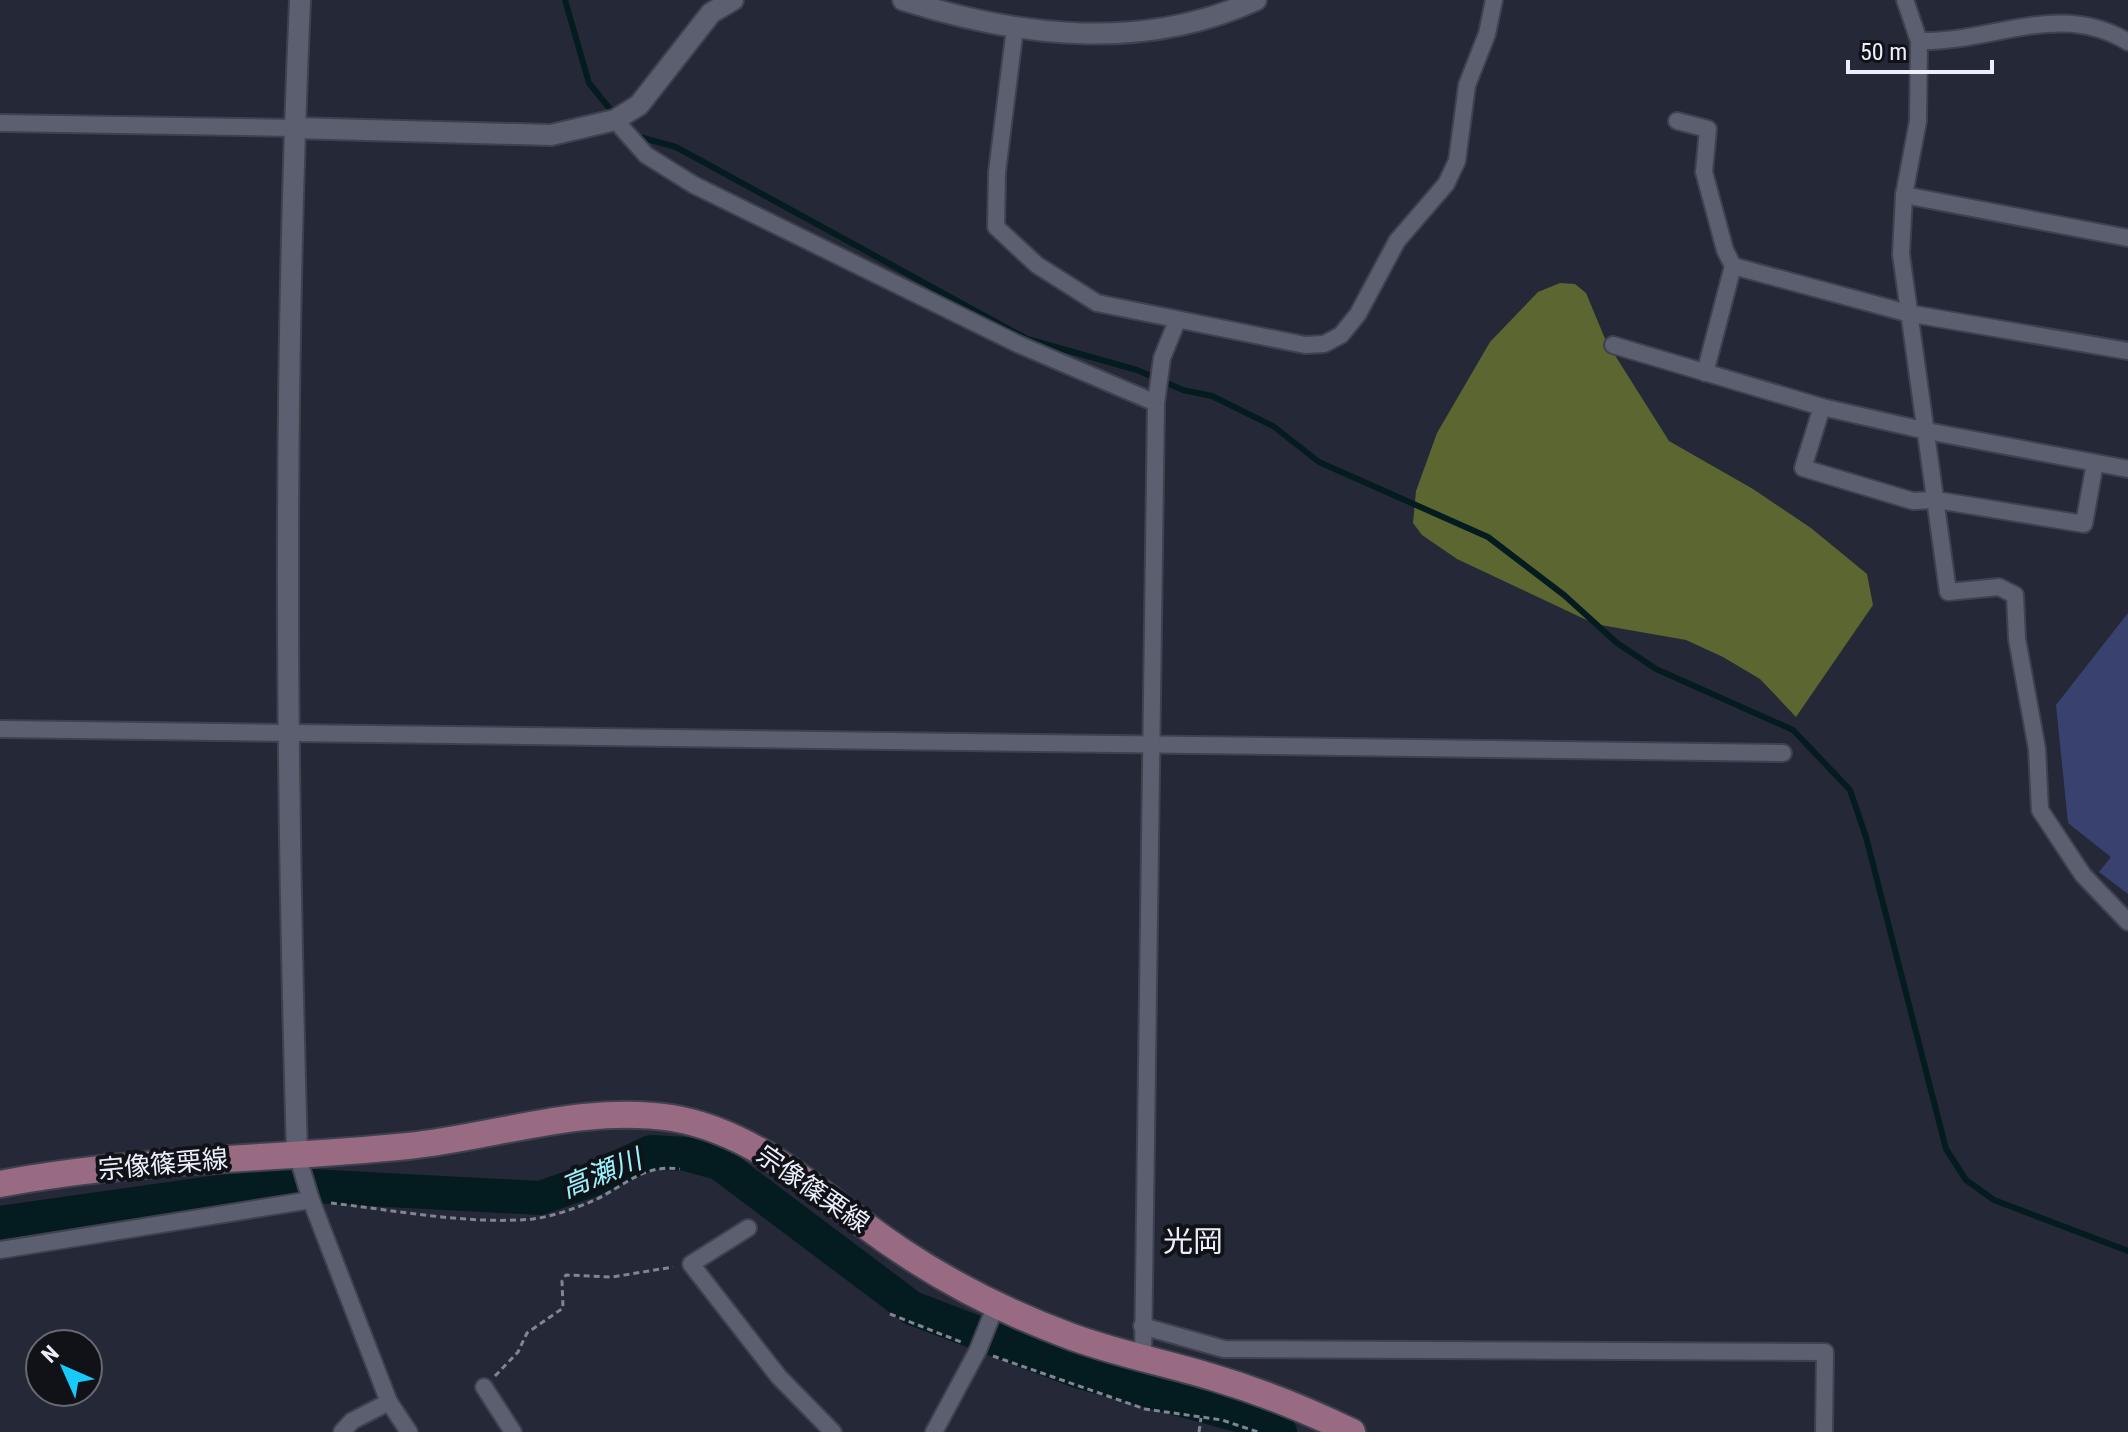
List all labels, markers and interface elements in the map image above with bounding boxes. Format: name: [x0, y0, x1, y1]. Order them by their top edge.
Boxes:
scale bar: [1848, 24, 1992, 74]
text: 50 m: [1860, 38, 1907, 66]
street label: 宗像篠栗線: [751, 1139, 875, 1239]
water label: 高瀬川: [556, 1141, 649, 1204]
street label: 宗像篠栗線: [97, 1143, 229, 1185]
district label: 光岡: [1163, 1224, 1223, 1259]
north arrow: [24, 1328, 104, 1408]
text: N: [37, 1341, 64, 1368]

